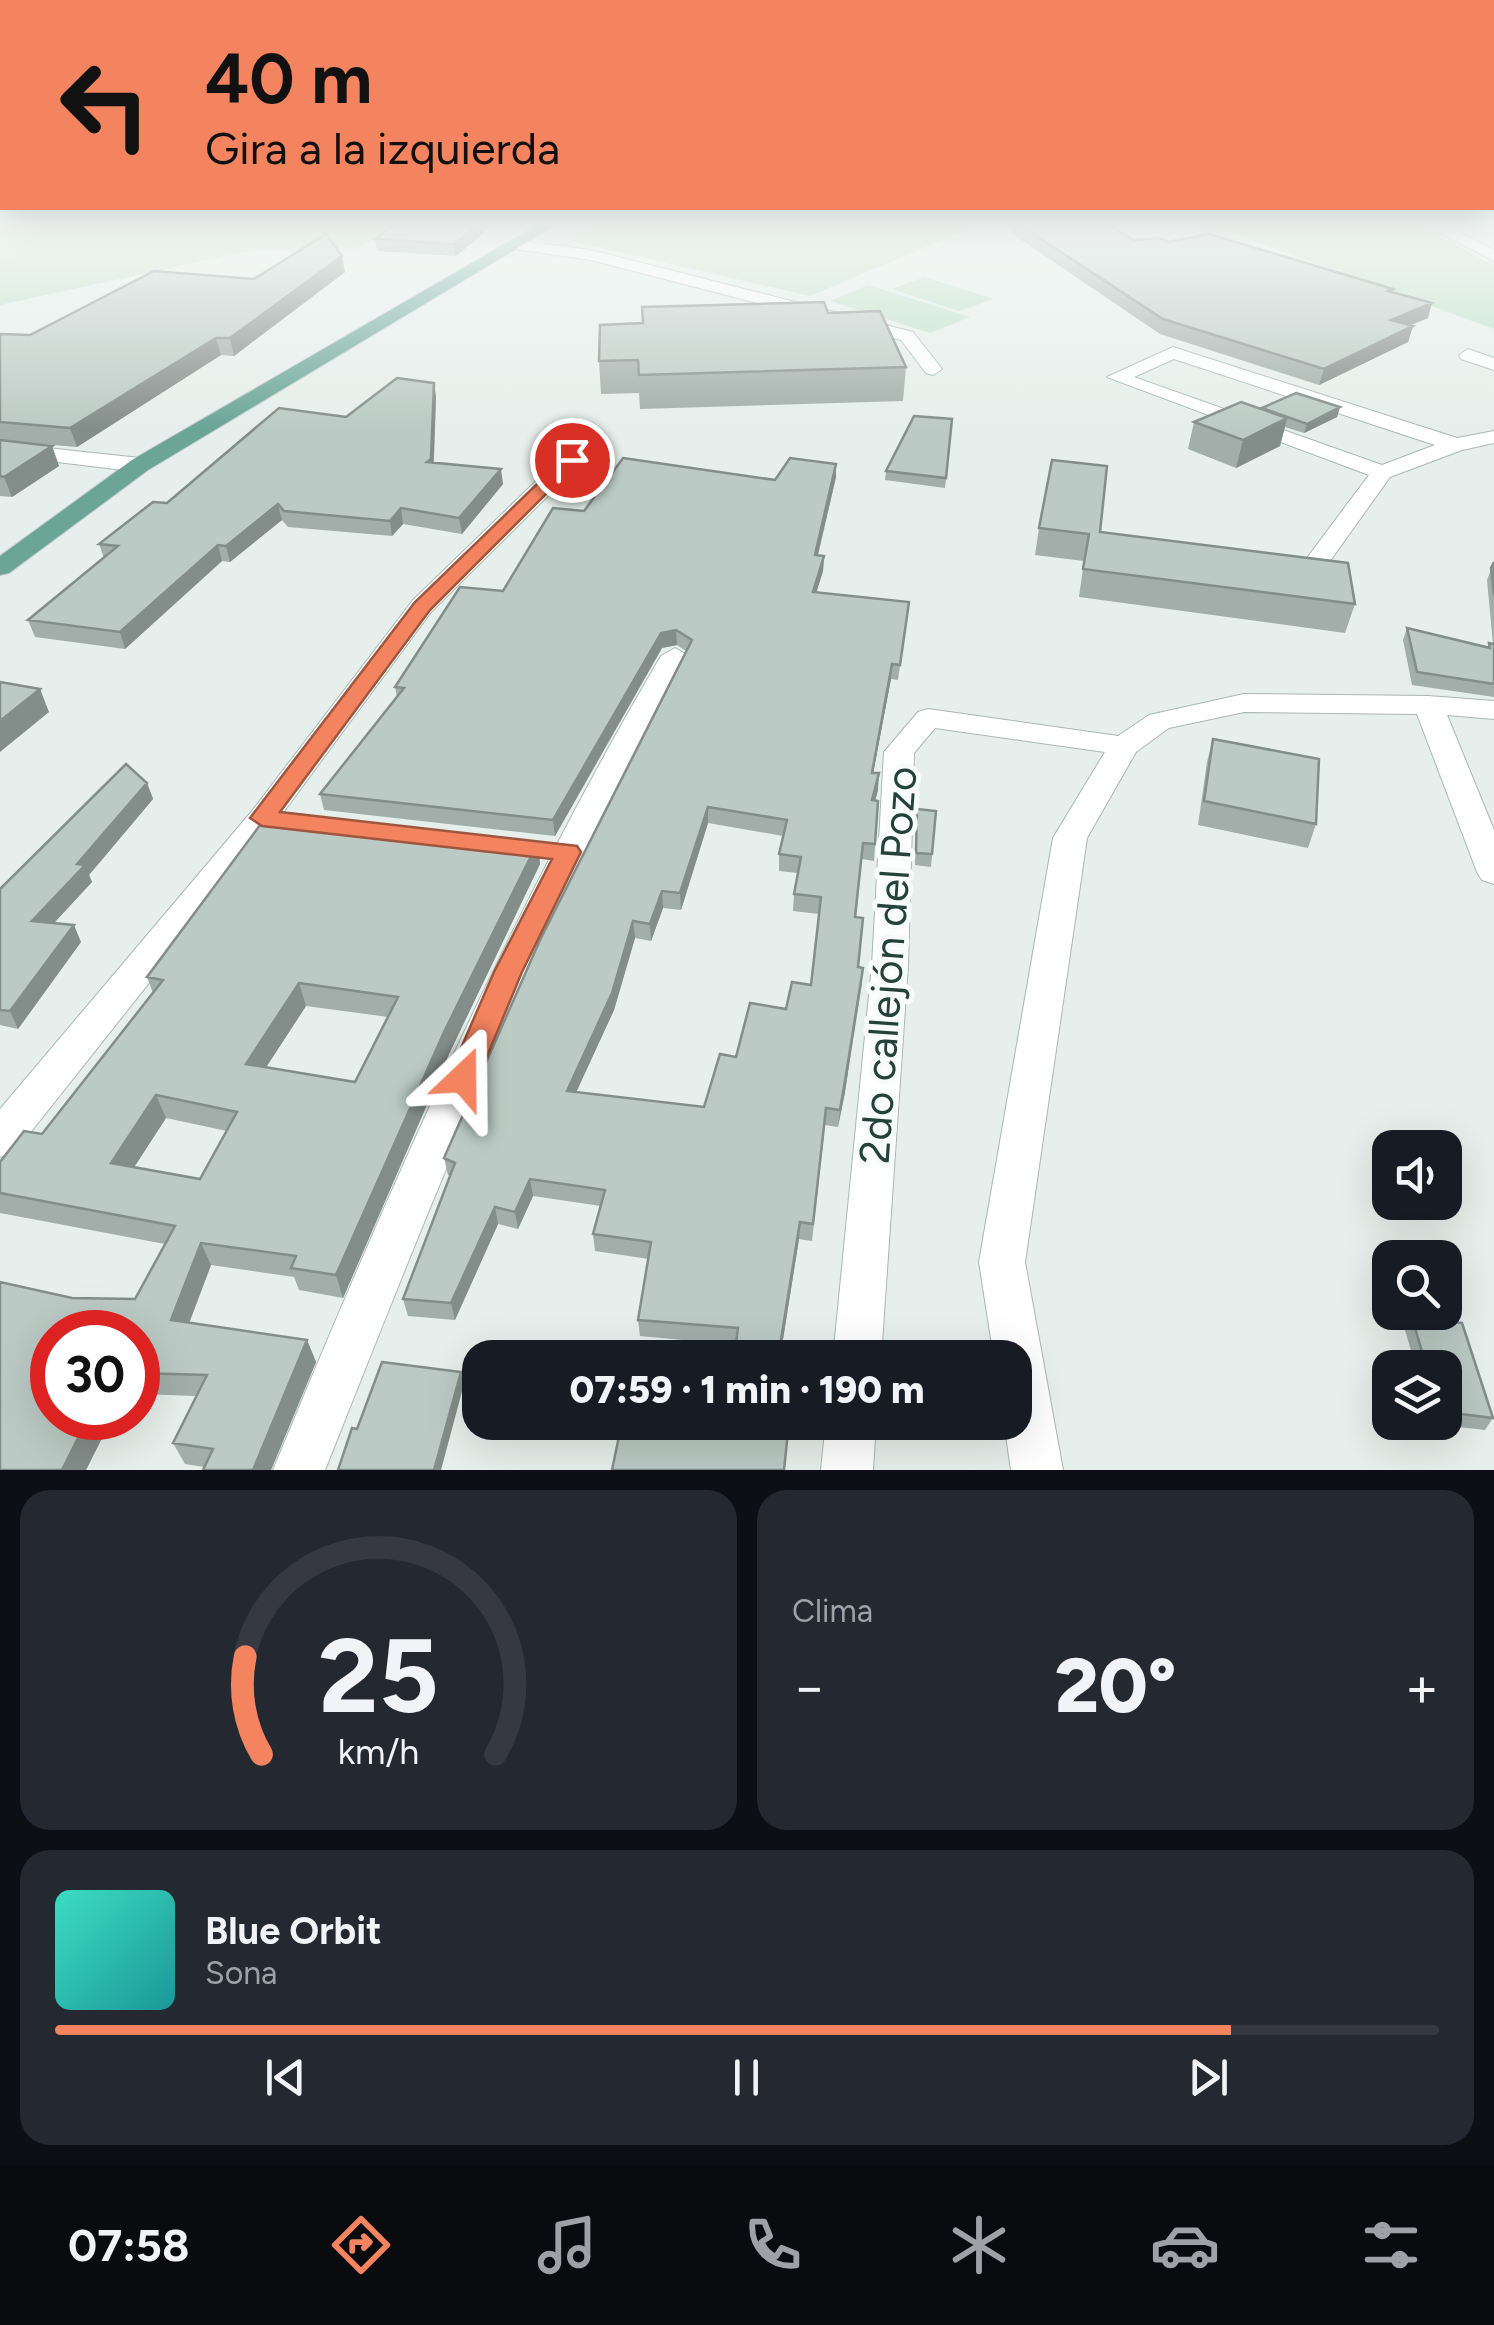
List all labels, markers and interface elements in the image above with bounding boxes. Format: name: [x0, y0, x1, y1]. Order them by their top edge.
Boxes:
text: 40 m: [205, 36, 372, 121]
icon: left: [40, 40, 170, 170]
text: Gira a la izquierda: [205, 121, 560, 175]
pin: [530, 418, 615, 503]
icon: arrive: [545, 433, 600, 488]
street label: 2do callejón del Pozo: [849, 765, 927, 1165]
position arrow: [411, 1026, 515, 1130]
map controls: [1372, 1130, 1462, 1440]
button: sound: [1372, 1130, 1462, 1220]
button: search: [1372, 1240, 1462, 1330]
speed limit sign: 30: [30, 1310, 160, 1440]
button: layers: [1372, 1350, 1462, 1440]
text: 07:59 · 1 min · 190 m: [570, 1367, 924, 1413]
text: Clima: [792, 1592, 873, 1630]
text: 25: [318, 1613, 439, 1738]
text: 20°: [1055, 1641, 1176, 1731]
text: −: [792, 1654, 826, 1720]
text: +: [1405, 1654, 1439, 1720]
text: km/h: [338, 1730, 419, 1773]
text: Blue Orbit: [205, 1908, 381, 1954]
text: Sona: [205, 1954, 277, 1992]
icon: previous: [258, 2050, 313, 2105]
icon: pause: [719, 2050, 774, 2105]
icon: next: [1181, 2050, 1236, 2105]
icon: directions: [326, 2210, 396, 2280]
icon: music: [532, 2210, 602, 2280]
icon: phone: [738, 2210, 808, 2280]
icon: climate: [944, 2210, 1014, 2280]
icon: car: [1150, 2210, 1220, 2280]
icon: filters: [1356, 2210, 1426, 2280]
text: 07:58: [68, 2218, 189, 2272]

